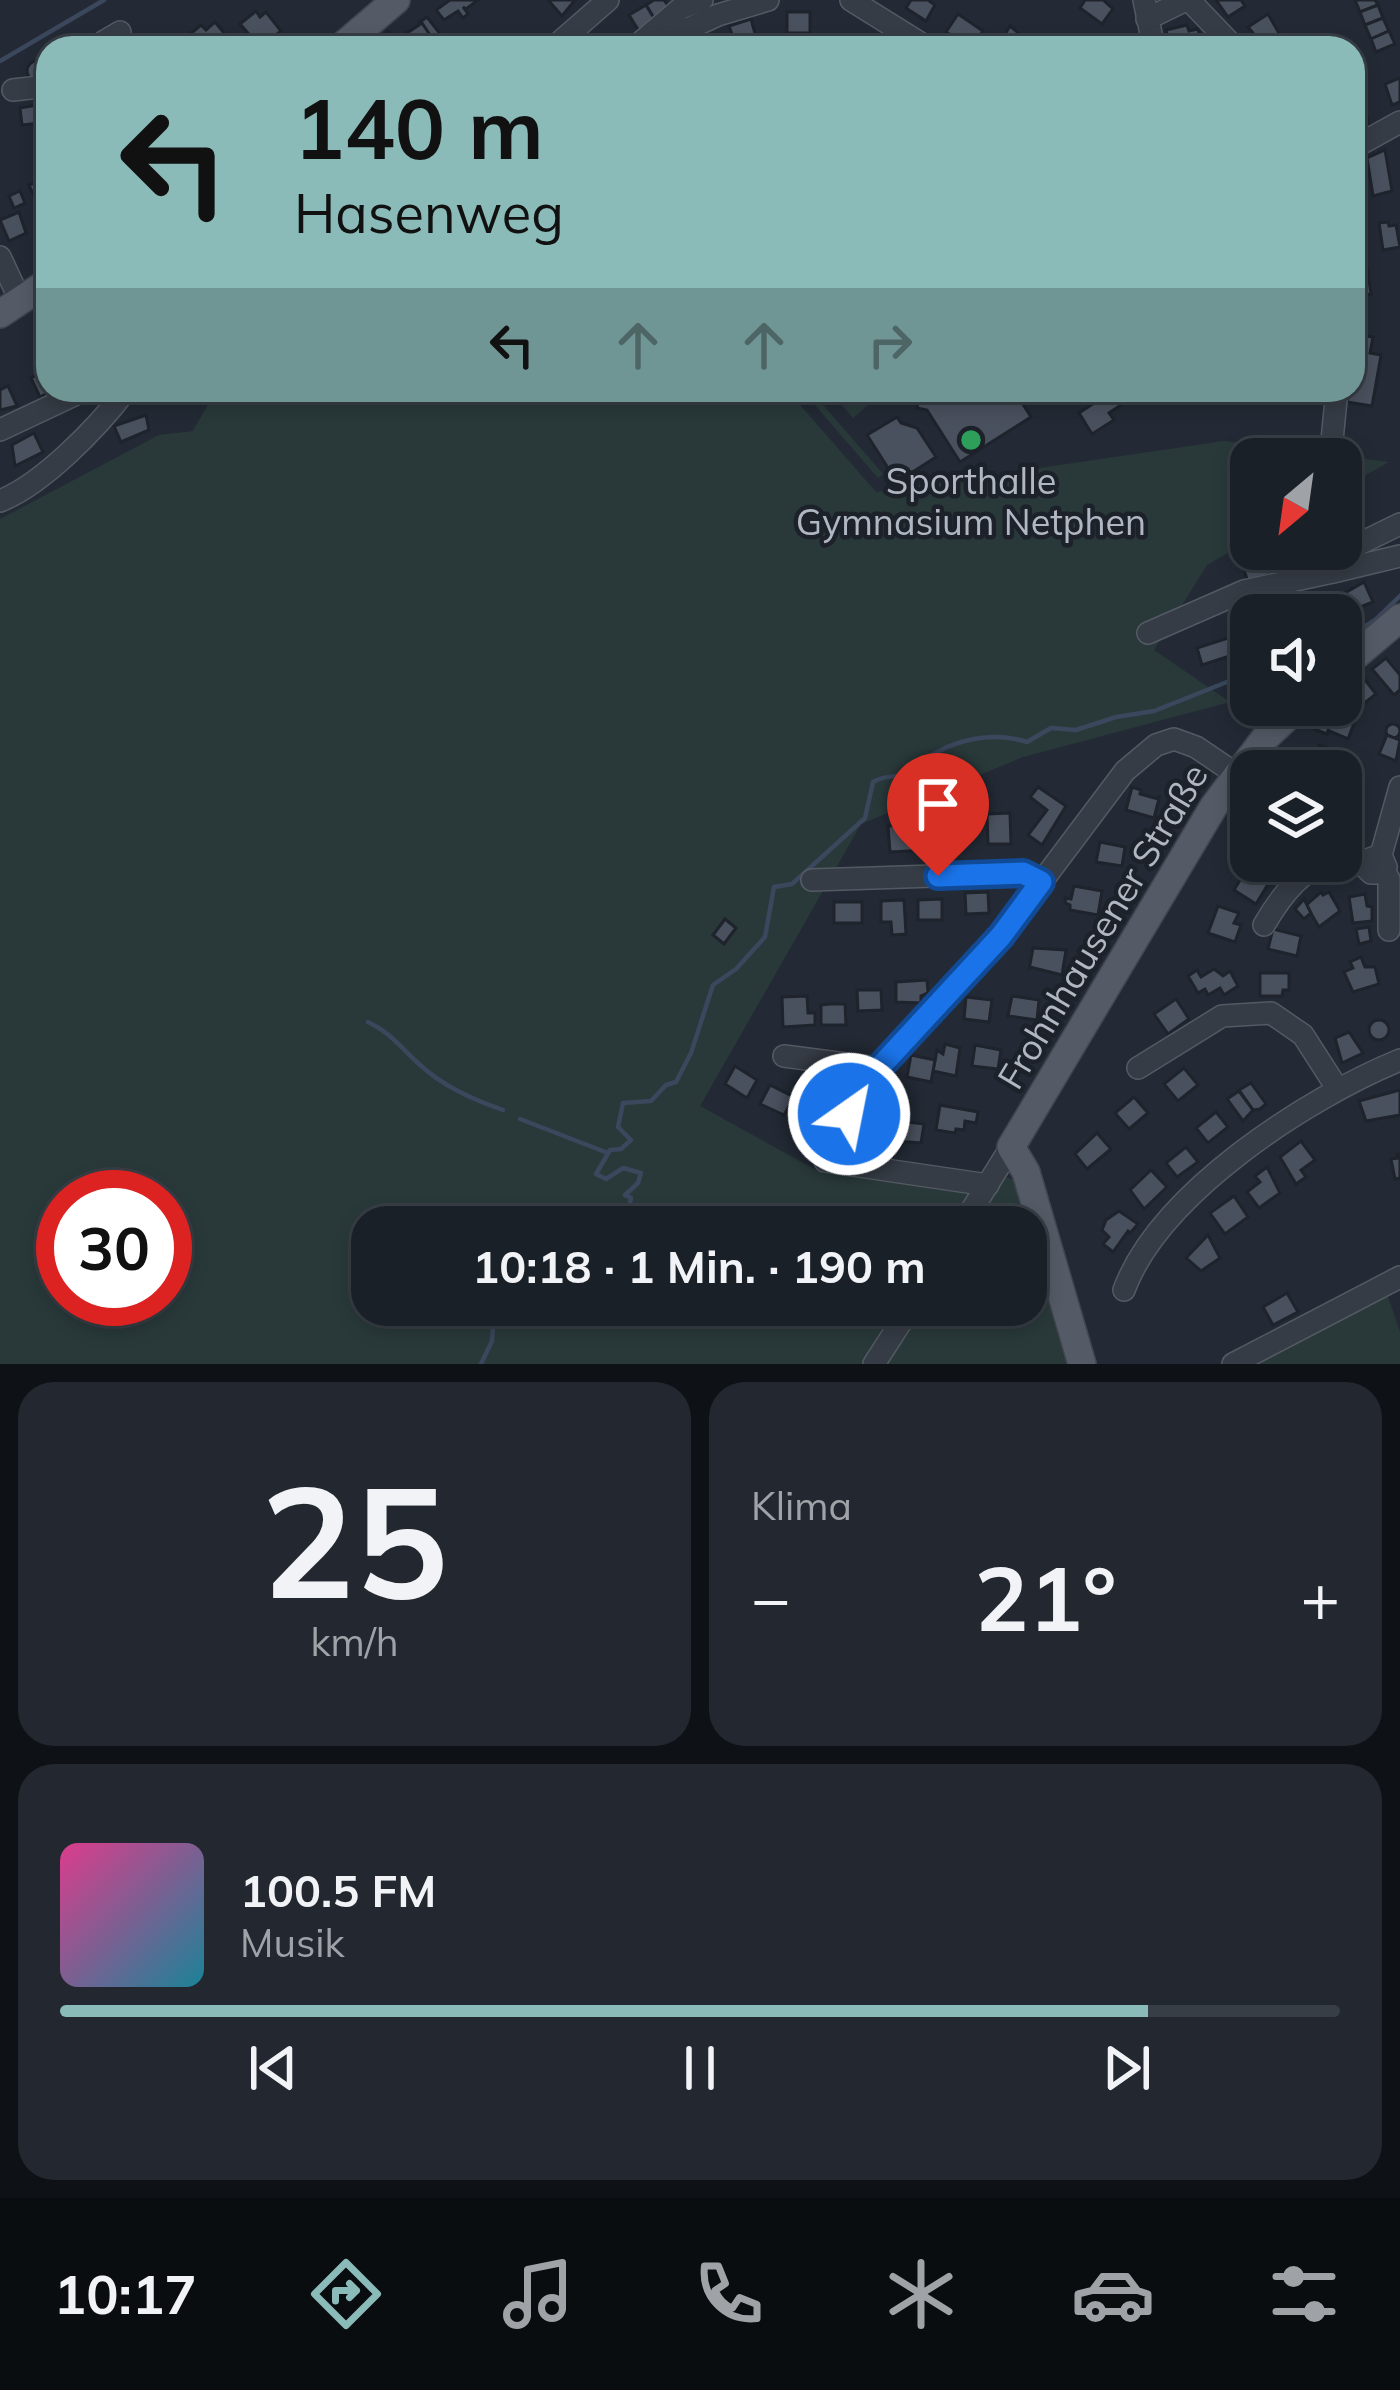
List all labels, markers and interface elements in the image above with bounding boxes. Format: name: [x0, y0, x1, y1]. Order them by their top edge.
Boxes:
text: 140 m: [294, 75, 544, 180]
icon: left: [96, 84, 252, 240]
text: Hasenweg: [294, 179, 564, 247]
icon: left: [479, 312, 545, 378]
icon: ahead: [605, 312, 671, 378]
icon: ahead: [731, 312, 797, 378]
icon: right: [857, 312, 923, 378]
marker: Sporthalle Gymnasium Netphen: [958, 427, 984, 453]
north arrow: [1230, 438, 1362, 570]
map controls: [1230, 438, 1362, 882]
place label: Sporthalle Gymnasium Netphen: [796, 458, 1146, 544]
button: sound: [1230, 594, 1362, 726]
button: layers: [1230, 750, 1362, 882]
pin: [887, 753, 989, 876]
street label: Frohnhausener Straße: [987, 755, 1217, 1097]
icon: arrive: [905, 771, 971, 837]
position arrow: [786, 1051, 912, 1177]
speed limit sign: 30: [36, 1170, 192, 1326]
text: 10:18 · 1 Min. · 190 m: [472, 1238, 926, 1294]
text: 25: [261, 1441, 448, 1637]
text: Klima: [751, 1481, 852, 1530]
text: 21°: [974, 1541, 1117, 1654]
text: −: [751, 1556, 791, 1639]
text: +: [1300, 1556, 1340, 1639]
text: km/h: [310, 1617, 399, 1666]
text: 100.5 FM: [240, 1862, 436, 1918]
text: Musik: [240, 1918, 345, 1967]
icon: previous: [240, 2035, 306, 2101]
icon: pause: [667, 2035, 733, 2101]
icon: next: [1094, 2035, 1160, 2101]
icon: directions: [304, 2252, 388, 2336]
icon: music: [496, 2252, 580, 2336]
icon: phone: [687, 2252, 771, 2336]
icon: climate: [879, 2252, 963, 2336]
icon: car: [1071, 2252, 1155, 2336]
icon: filters: [1262, 2252, 1346, 2336]
text: 10:17: [54, 2260, 197, 2328]

